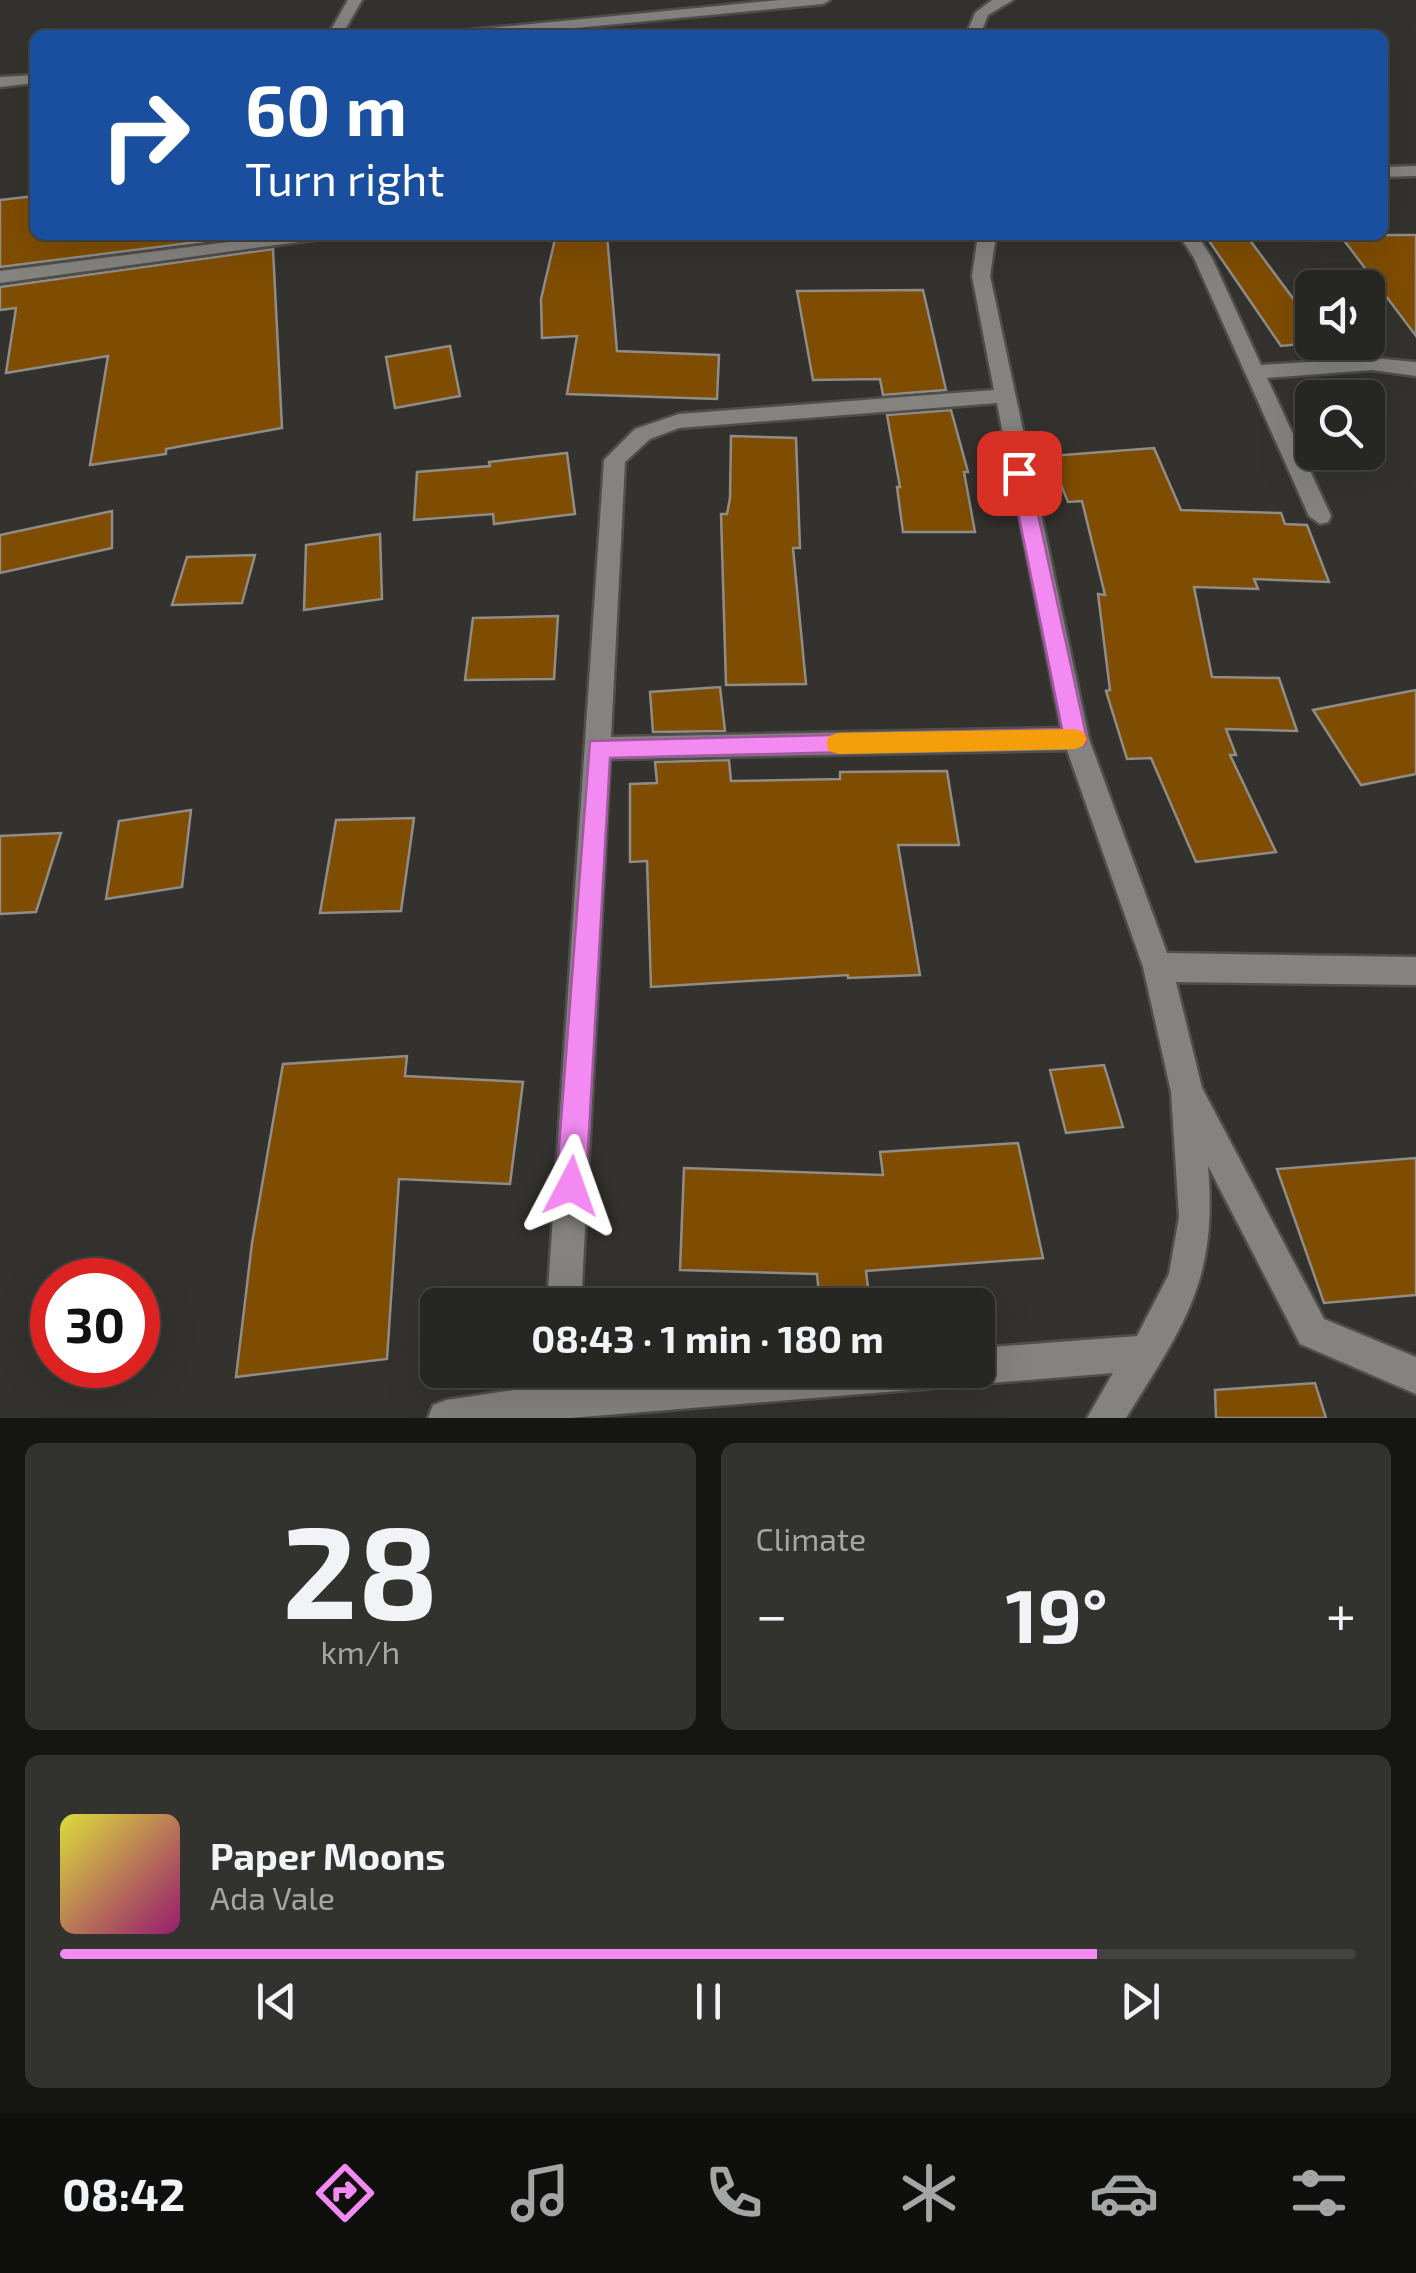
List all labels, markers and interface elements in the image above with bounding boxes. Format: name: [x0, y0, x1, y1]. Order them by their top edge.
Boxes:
text: 60 m: [245, 66, 407, 150]
icon: right: [80, 70, 210, 200]
text: Turn right: [245, 151, 445, 205]
map controls: [1295, 270, 1385, 470]
button: sound: [1295, 270, 1385, 360]
button: search: [1295, 380, 1385, 470]
pin: [977, 431, 1062, 516]
icon: arrive: [992, 446, 1047, 501]
position arrow: [519, 1134, 623, 1238]
speed limit sign: 30: [30, 1258, 160, 1388]
text: 08:43 · 1 min · 180 m: [531, 1315, 884, 1361]
text: 28: [282, 1489, 439, 1645]
text: Climate: [756, 1519, 866, 1557]
text: 19°: [1005, 1568, 1108, 1658]
text: −: [756, 1580, 788, 1646]
text: +: [1326, 1580, 1356, 1646]
text: km/h: [321, 1632, 400, 1670]
text: Paper Moons: [210, 1832, 446, 1878]
text: Ada Vale: [210, 1878, 335, 1916]
icon: previous: [249, 1974, 304, 2029]
icon: pause: [681, 1974, 736, 2029]
icon: next: [1113, 1974, 1168, 2029]
icon: directions: [310, 2158, 380, 2228]
icon: music: [505, 2158, 575, 2228]
icon: phone: [699, 2158, 769, 2228]
icon: climate: [894, 2158, 964, 2228]
icon: car: [1089, 2158, 1159, 2228]
icon: filters: [1284, 2158, 1354, 2228]
text: 08:42: [62, 2166, 185, 2220]

